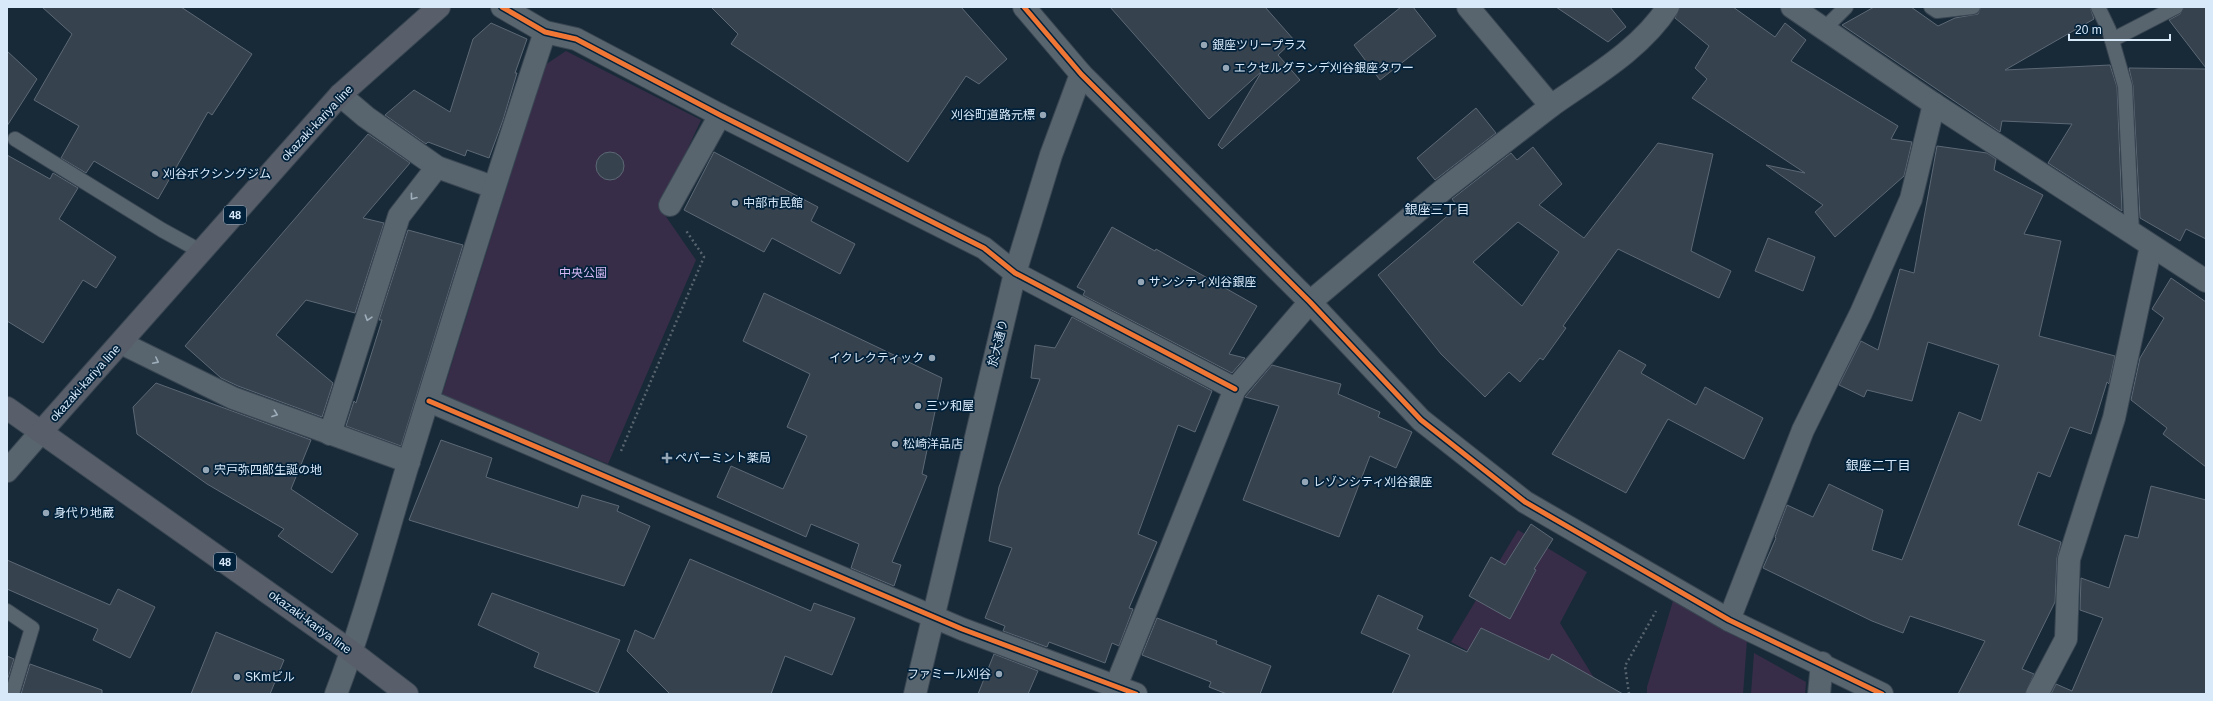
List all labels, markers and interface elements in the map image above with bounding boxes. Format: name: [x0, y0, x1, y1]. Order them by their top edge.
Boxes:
scale bar: [2069, 16, 2170, 42]
text: 20 m: [2075, 23, 2102, 37]
place label: 銀座ツリープラス: [1212, 38, 1307, 52]
marker: 銀座ツリープラス: [1199, 40, 1209, 50]
place label: エクセルグランデ刈谷銀座タワー: [1234, 61, 1414, 75]
marker: エクセルグランデ刈谷銀座タワー: [1221, 63, 1231, 73]
street label: okazaki-kariya line: [278, 82, 356, 164]
place label: 刈谷町道路元標: [951, 108, 1035, 122]
marker: 刈谷町道路元標: [1038, 110, 1048, 120]
place label: 刈谷ボクシングジム: [163, 167, 271, 181]
marker: 刈谷ボクシングジム: [150, 169, 160, 179]
one-way arrow: [411, 193, 418, 200]
place label: 中部市民館: [743, 196, 803, 210]
marker: 中部市民館: [730, 198, 740, 208]
district label: 銀座三丁目: [1404, 202, 1470, 217]
road number: 48: [224, 206, 246, 224]
park label: 中央公園: [559, 266, 607, 280]
place label: サンシティ刈谷銀座: [1149, 275, 1256, 289]
marker: サンシティ刈谷銀座: [1136, 277, 1146, 287]
one-way arrow: [364, 314, 373, 321]
street label: 於大通り: [985, 318, 1011, 368]
street label: okazaki-kariya line: [47, 341, 123, 424]
place label: イクレクティック: [829, 351, 924, 365]
marker: イクレクティック: [927, 353, 937, 363]
one-way arrow: [152, 356, 159, 364]
place label: 三ツ和屋: [926, 399, 974, 413]
marker: 三ツ和屋: [913, 401, 923, 411]
one-way arrow: [271, 409, 278, 417]
place label: 松崎洋品店: [903, 437, 963, 451]
marker: 松崎洋品店: [890, 439, 900, 449]
place label: ペパーミント薬局: [675, 451, 771, 465]
marker: ペパーミント薬局: [662, 453, 672, 463]
district label: 銀座二丁目: [1845, 458, 1911, 473]
place label: 宍戸弥四郎生誕の地: [214, 463, 322, 477]
marker: 宍戸弥四郎生誕の地: [201, 465, 211, 475]
place label: レゾンシティ刈谷銀座: [1313, 475, 1432, 489]
marker: レゾンシティ刈谷銀座: [1300, 477, 1310, 487]
place label: 身代り地蔵: [54, 506, 114, 520]
marker: 身代り地蔵: [41, 508, 51, 518]
road number: 48: [214, 553, 236, 571]
street label: okazaki-kariya line: [266, 587, 354, 657]
place label: ファミール刈谷: [907, 667, 991, 681]
marker: ファミール刈谷: [994, 669, 1004, 679]
place label: SKmビル: [245, 670, 295, 684]
marker: SKmビル: [232, 672, 242, 682]

